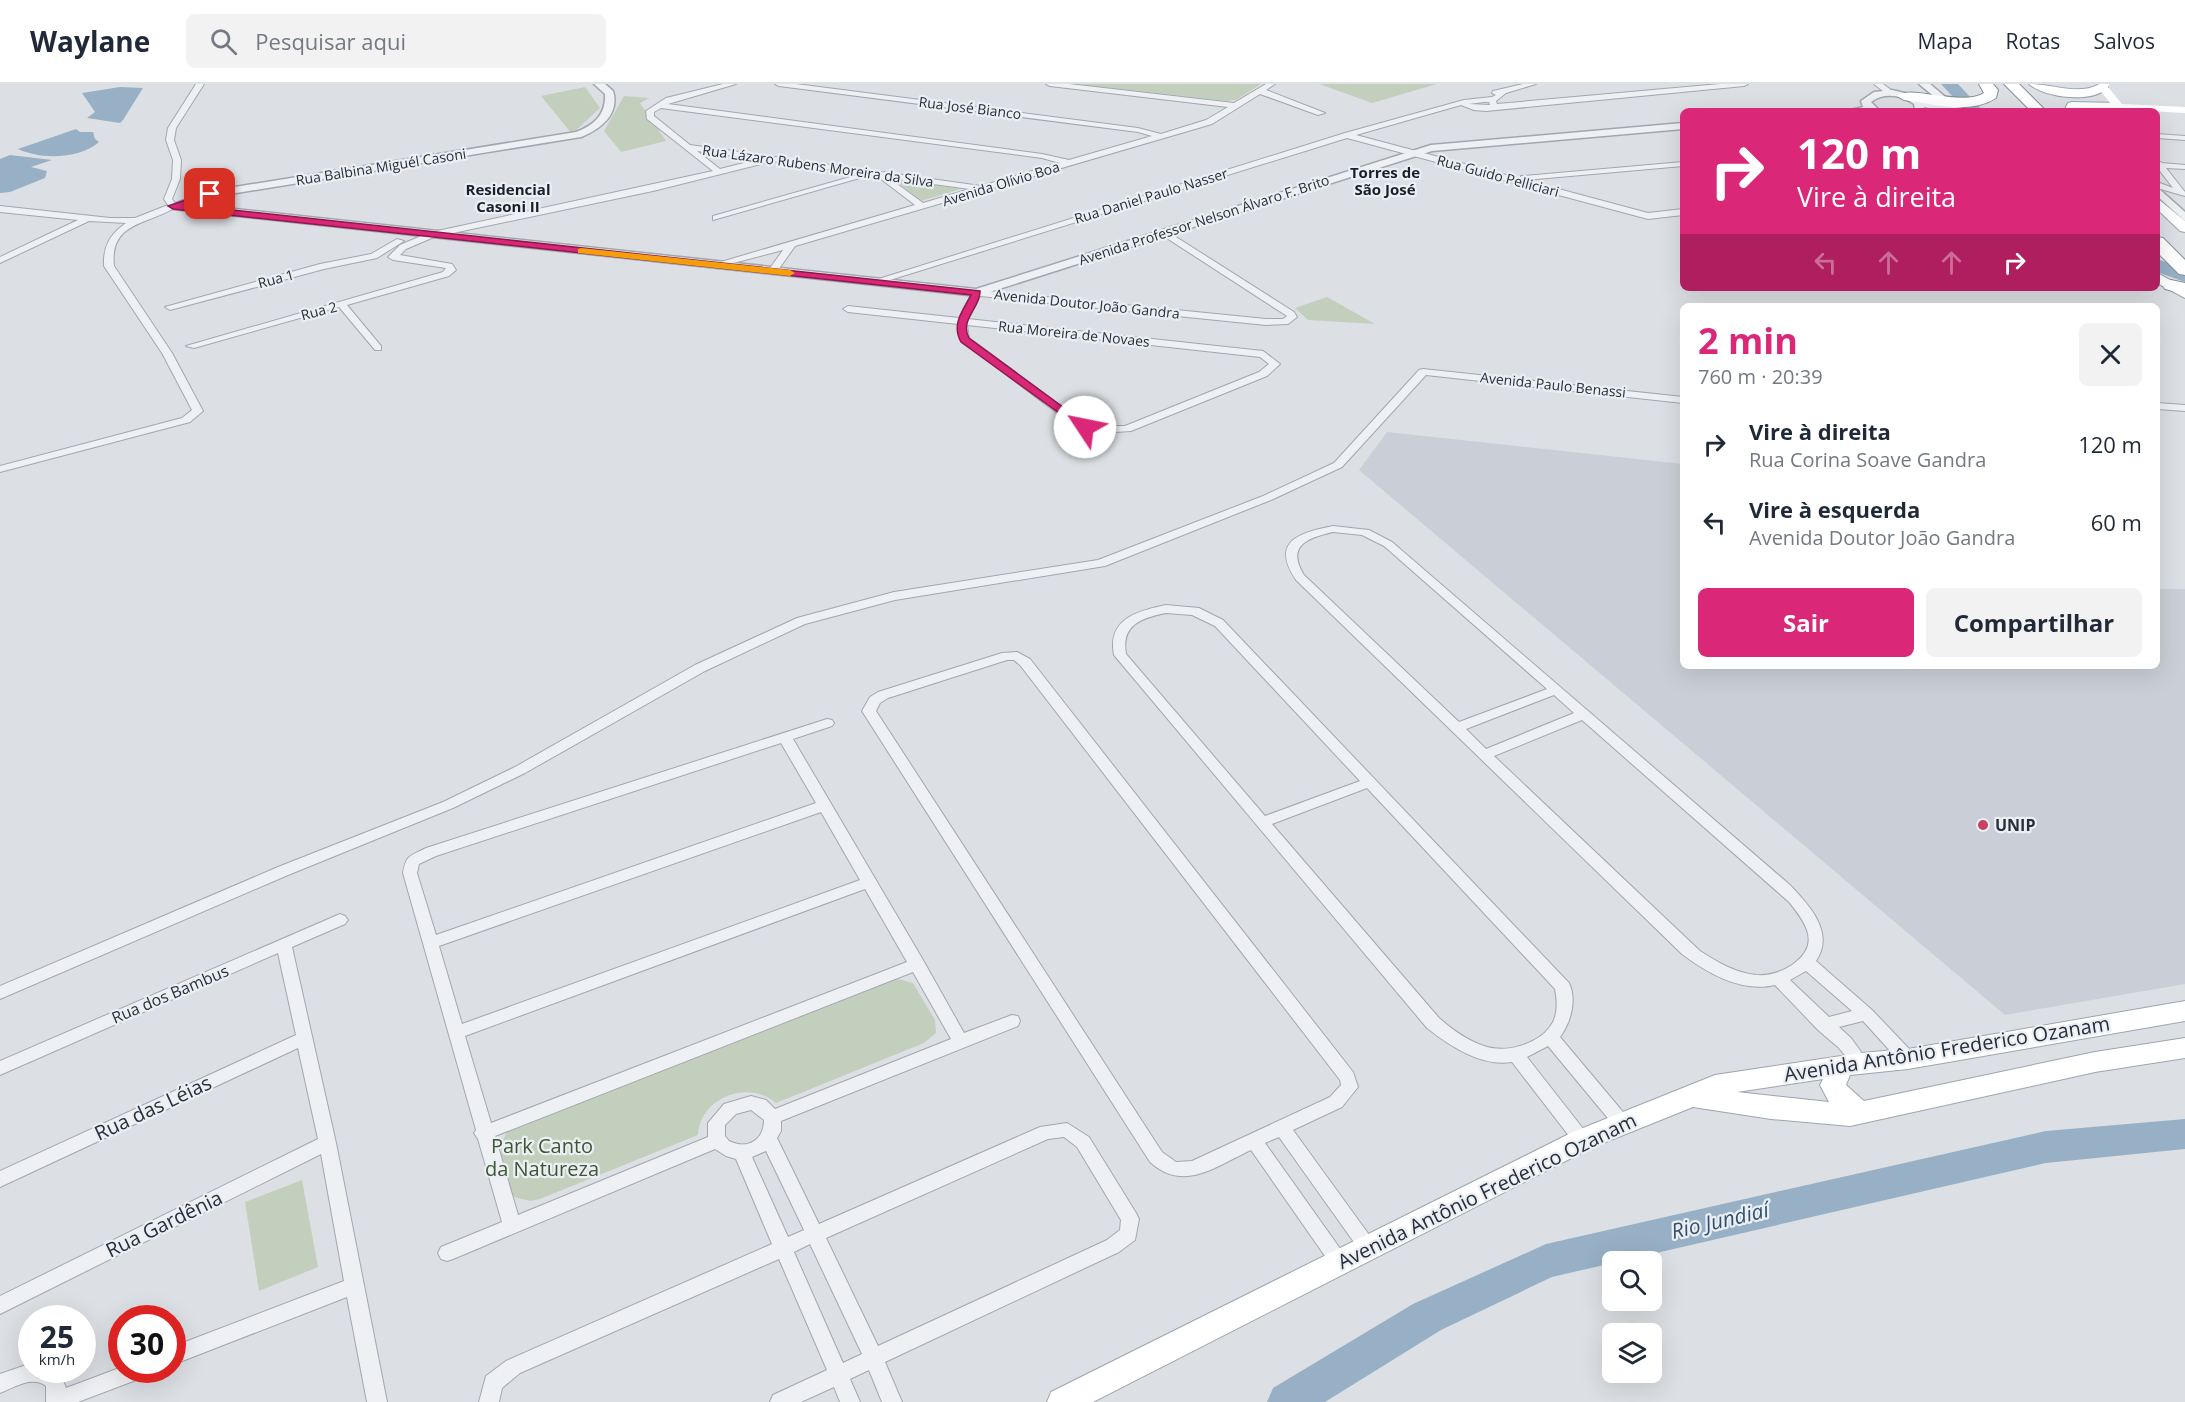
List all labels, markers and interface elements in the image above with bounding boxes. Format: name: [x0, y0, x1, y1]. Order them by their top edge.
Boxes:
search box: [186, 14, 606, 68]
text: Waylane: [30, 22, 150, 60]
icon: search: [207, 25, 240, 58]
text: Pesquisar aqui: [255, 26, 406, 56]
text: Mapa: [1918, 27, 1973, 55]
text: Rotas: [2006, 27, 2060, 55]
text: Salvos: [2093, 27, 2155, 55]
street label: Rua José Bianco: [918, 92, 1022, 123]
text: 120 m: [1797, 124, 1921, 181]
icon: right: [1698, 132, 1776, 210]
street label: Rua Lázaro Rubens Moreira da Silva: [701, 140, 935, 191]
street label: Rua Balbina Miguél Casoni: [294, 144, 467, 189]
street label: Rua Guido Pelliciari: [1435, 150, 1561, 201]
street label: Avenida Olívio Boa: [940, 157, 1062, 210]
district label: Torres de São José: [1350, 162, 1420, 199]
street label: Rua Daniel Paulo Nasser: [1072, 163, 1230, 228]
pin: [184, 168, 235, 219]
street label: Avenida Professor Nelson Álvaro F. Brito: [1076, 170, 1332, 269]
icon: arrive: [193, 177, 226, 210]
text: Vire à direita: [1797, 178, 1956, 215]
district label: Residencial Casoni II: [466, 179, 550, 216]
icon: left: [1809, 246, 1842, 279]
icon: ahead: [1872, 246, 1905, 279]
icon: ahead: [1935, 246, 1968, 279]
icon: right: [1998, 246, 2031, 279]
street label: Rua 1: [256, 265, 296, 292]
street label: Avenida Doutor João Gandra: [993, 284, 1181, 323]
street label: Rua 2: [299, 297, 339, 324]
street label: Rua Moreira de Novaes: [997, 316, 1151, 351]
text: 2 min: [1698, 316, 1798, 365]
button: close: [2079, 323, 2142, 386]
text: 760 m · 20:39: [1698, 363, 1823, 390]
street label: Avenida Paulo Benassi: [1479, 367, 1627, 402]
position arrow: [1053, 395, 1117, 459]
text: Vire à direita: [1749, 416, 1891, 446]
icon: right: [1698, 428, 1731, 461]
text: 120 m: [2078, 429, 2142, 459]
text: Rua Corina Soave Gandra: [1749, 446, 1986, 473]
text: Vire à esquerda: [1749, 494, 1920, 524]
icon: left: [1698, 506, 1731, 539]
text: 60 m: [2091, 507, 2142, 537]
text: Avenida Doutor João Gandra: [1749, 524, 2015, 551]
button: Sair: [1698, 588, 1914, 657]
button: Compartilhar: [1926, 588, 2142, 657]
place label: UNIP: [1995, 814, 2035, 836]
marker: UNIP: [1976, 818, 1990, 832]
street label: Rua dos Bambus: [108, 959, 232, 1029]
street label: Avenida Antônio Frederico Ozanam: [1782, 1009, 2112, 1088]
street label: Rua das Léias: [90, 1069, 216, 1146]
street label: Avenida Antônio Frederico Ozanam: [1333, 1106, 1641, 1275]
park label: Park Canto da Natureza: [485, 1132, 599, 1182]
street label: Rua Gardênia: [101, 1184, 227, 1263]
water label: Rio Jundiaí: [1668, 1195, 1774, 1245]
map controls: [1602, 1251, 1662, 1383]
button: search: [1602, 1251, 1662, 1311]
speed limit sign: 30: [108, 1305, 186, 1383]
text: 25: [40, 1316, 74, 1357]
button: layers: [1602, 1323, 1662, 1383]
text: km/h: [39, 1349, 75, 1369]

